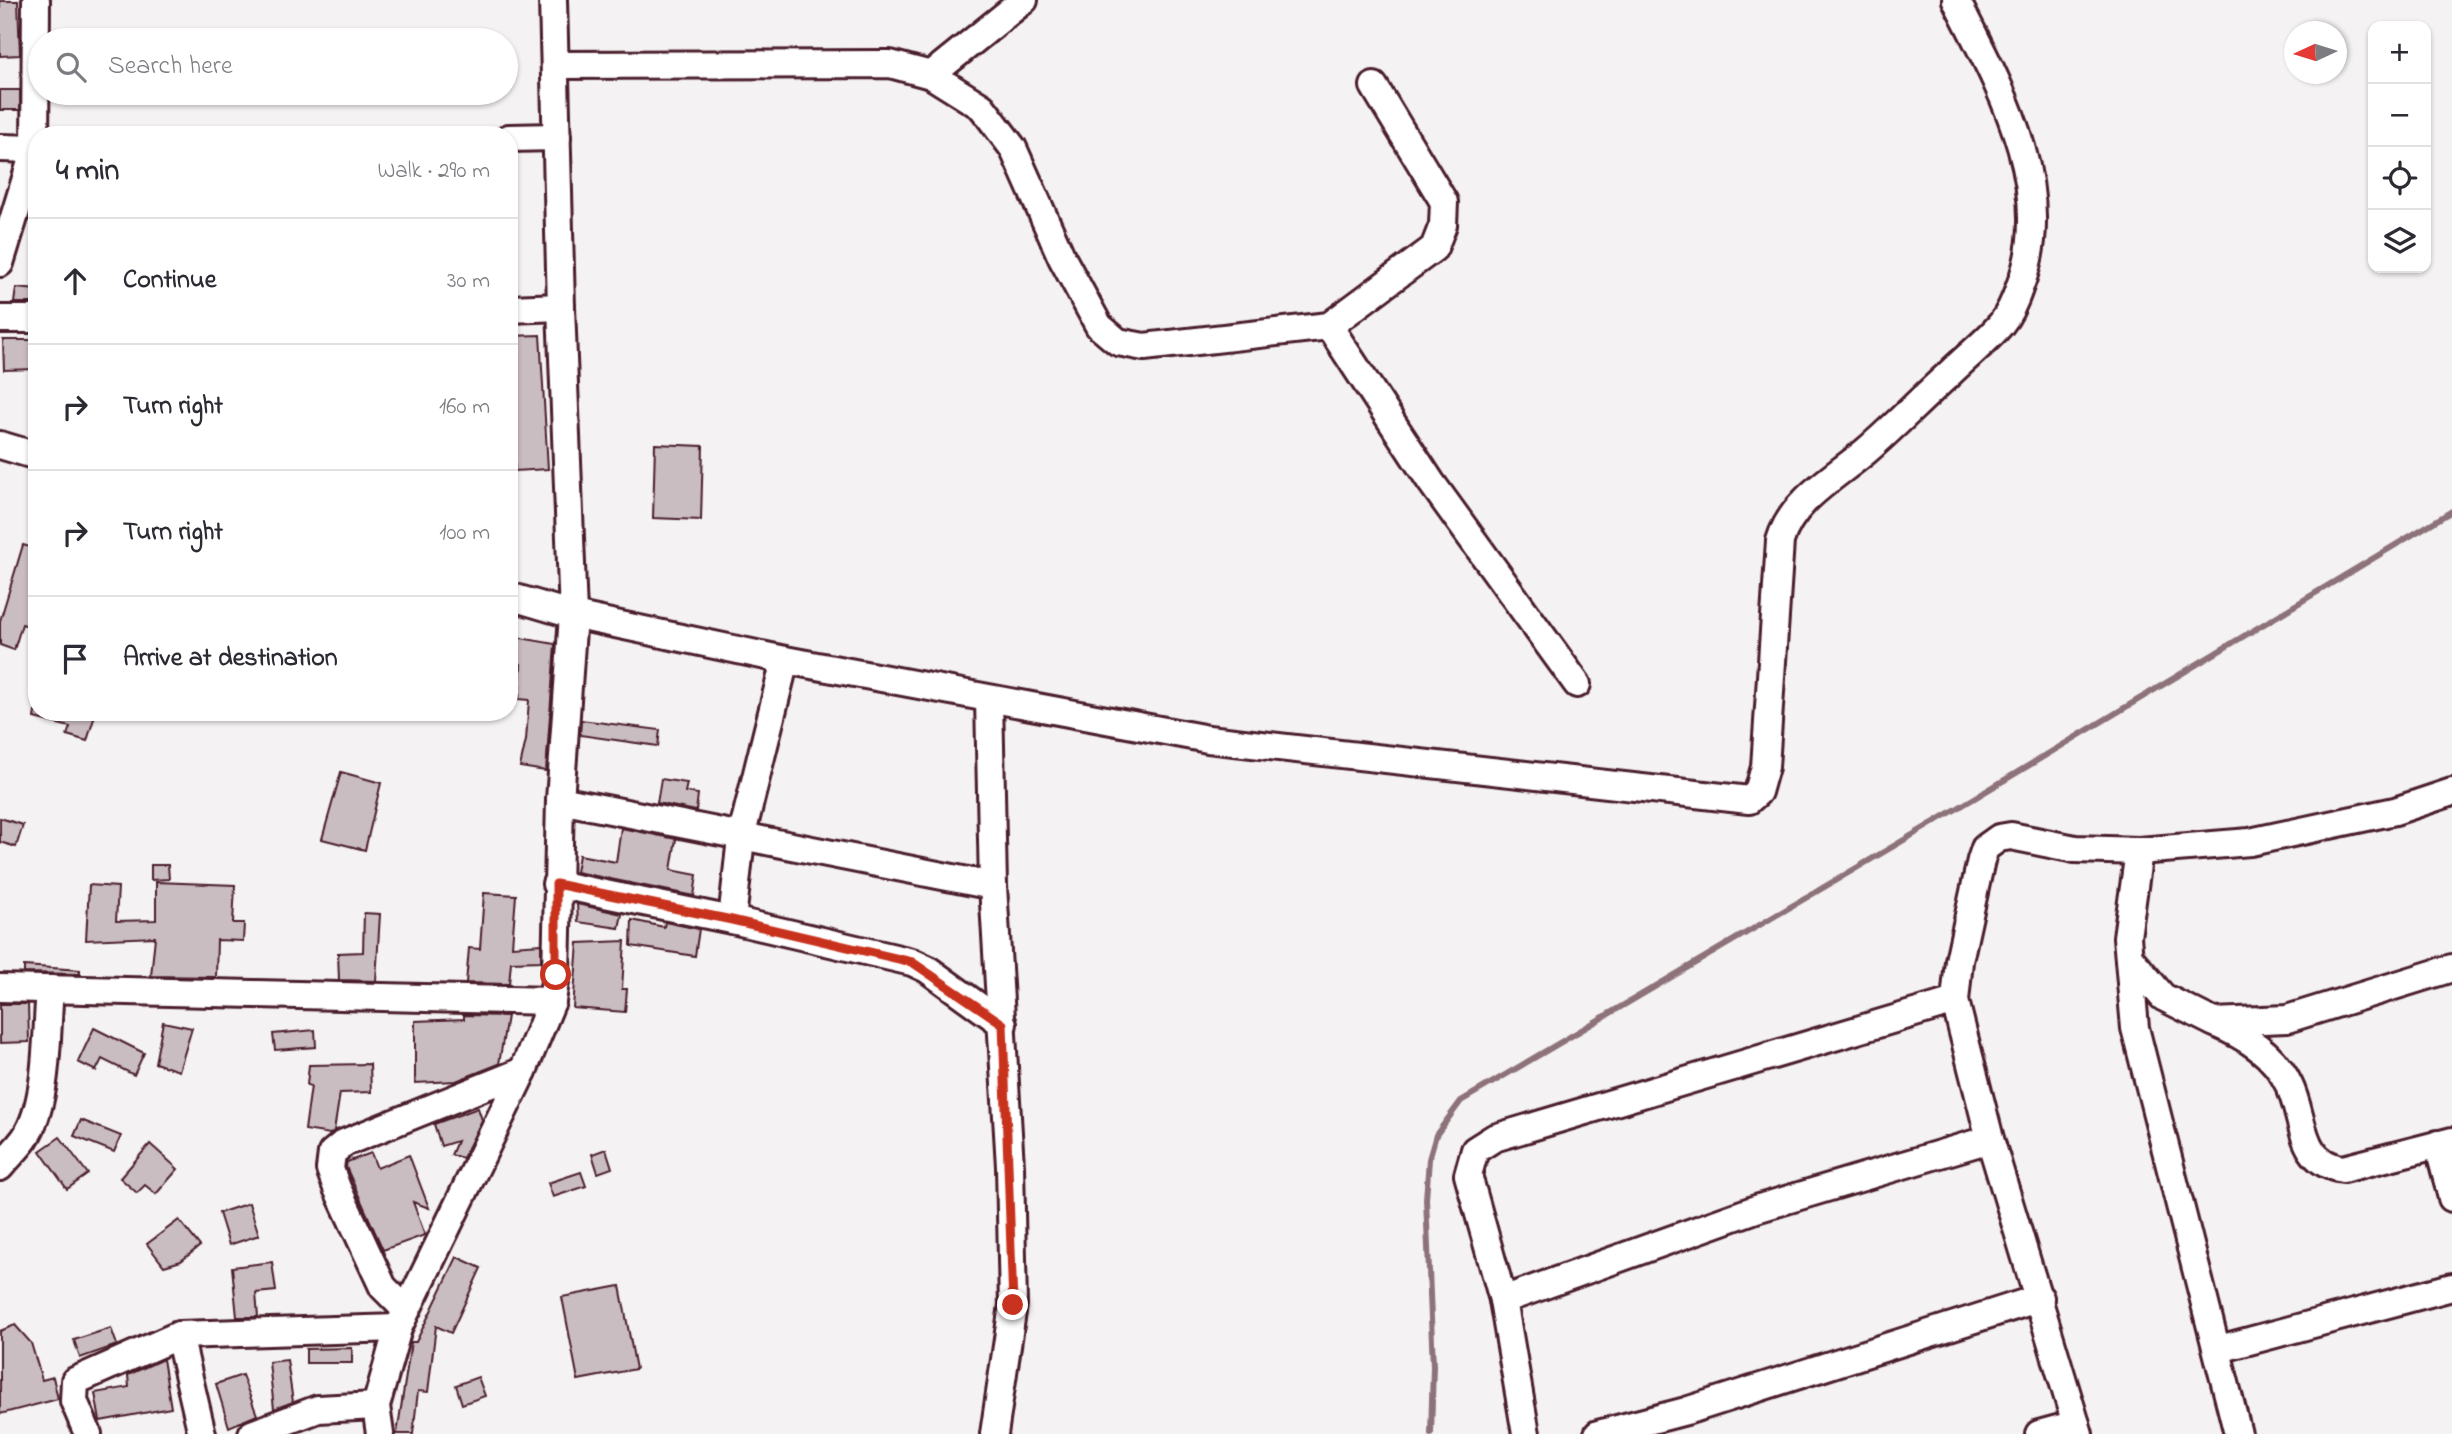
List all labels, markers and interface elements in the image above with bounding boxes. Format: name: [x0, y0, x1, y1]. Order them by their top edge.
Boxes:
north arrow: [2284, 21, 2347, 84]
map controls: [2368, 21, 2431, 273]
button: +: [2368, 21, 2431, 84]
search box: [28, 28, 518, 105]
icon: search: [52, 48, 90, 86]
text: Search here: [108, 48, 233, 86]
button: −: [2368, 84, 2431, 147]
button: locate: [2368, 147, 2431, 210]
text: 4 min: [56, 150, 119, 194]
text: Walk · 290 m: [378, 155, 490, 188]
button: layers: [2368, 210, 2431, 273]
icon: ahead: [56, 262, 94, 300]
text: Continue: [123, 262, 216, 300]
text: 30 m: [447, 265, 490, 298]
icon: right: [56, 388, 94, 426]
text: Turn right: [123, 388, 223, 426]
text: 160 m: [439, 391, 490, 424]
icon: right: [56, 514, 94, 552]
text: Turn right: [123, 514, 223, 552]
text: 100 m: [439, 517, 490, 550]
icon: arrive: [56, 640, 94, 678]
text: Arrive at destination: [123, 640, 338, 678]
route start: [540, 959, 571, 990]
route end: [997, 1289, 1028, 1320]

